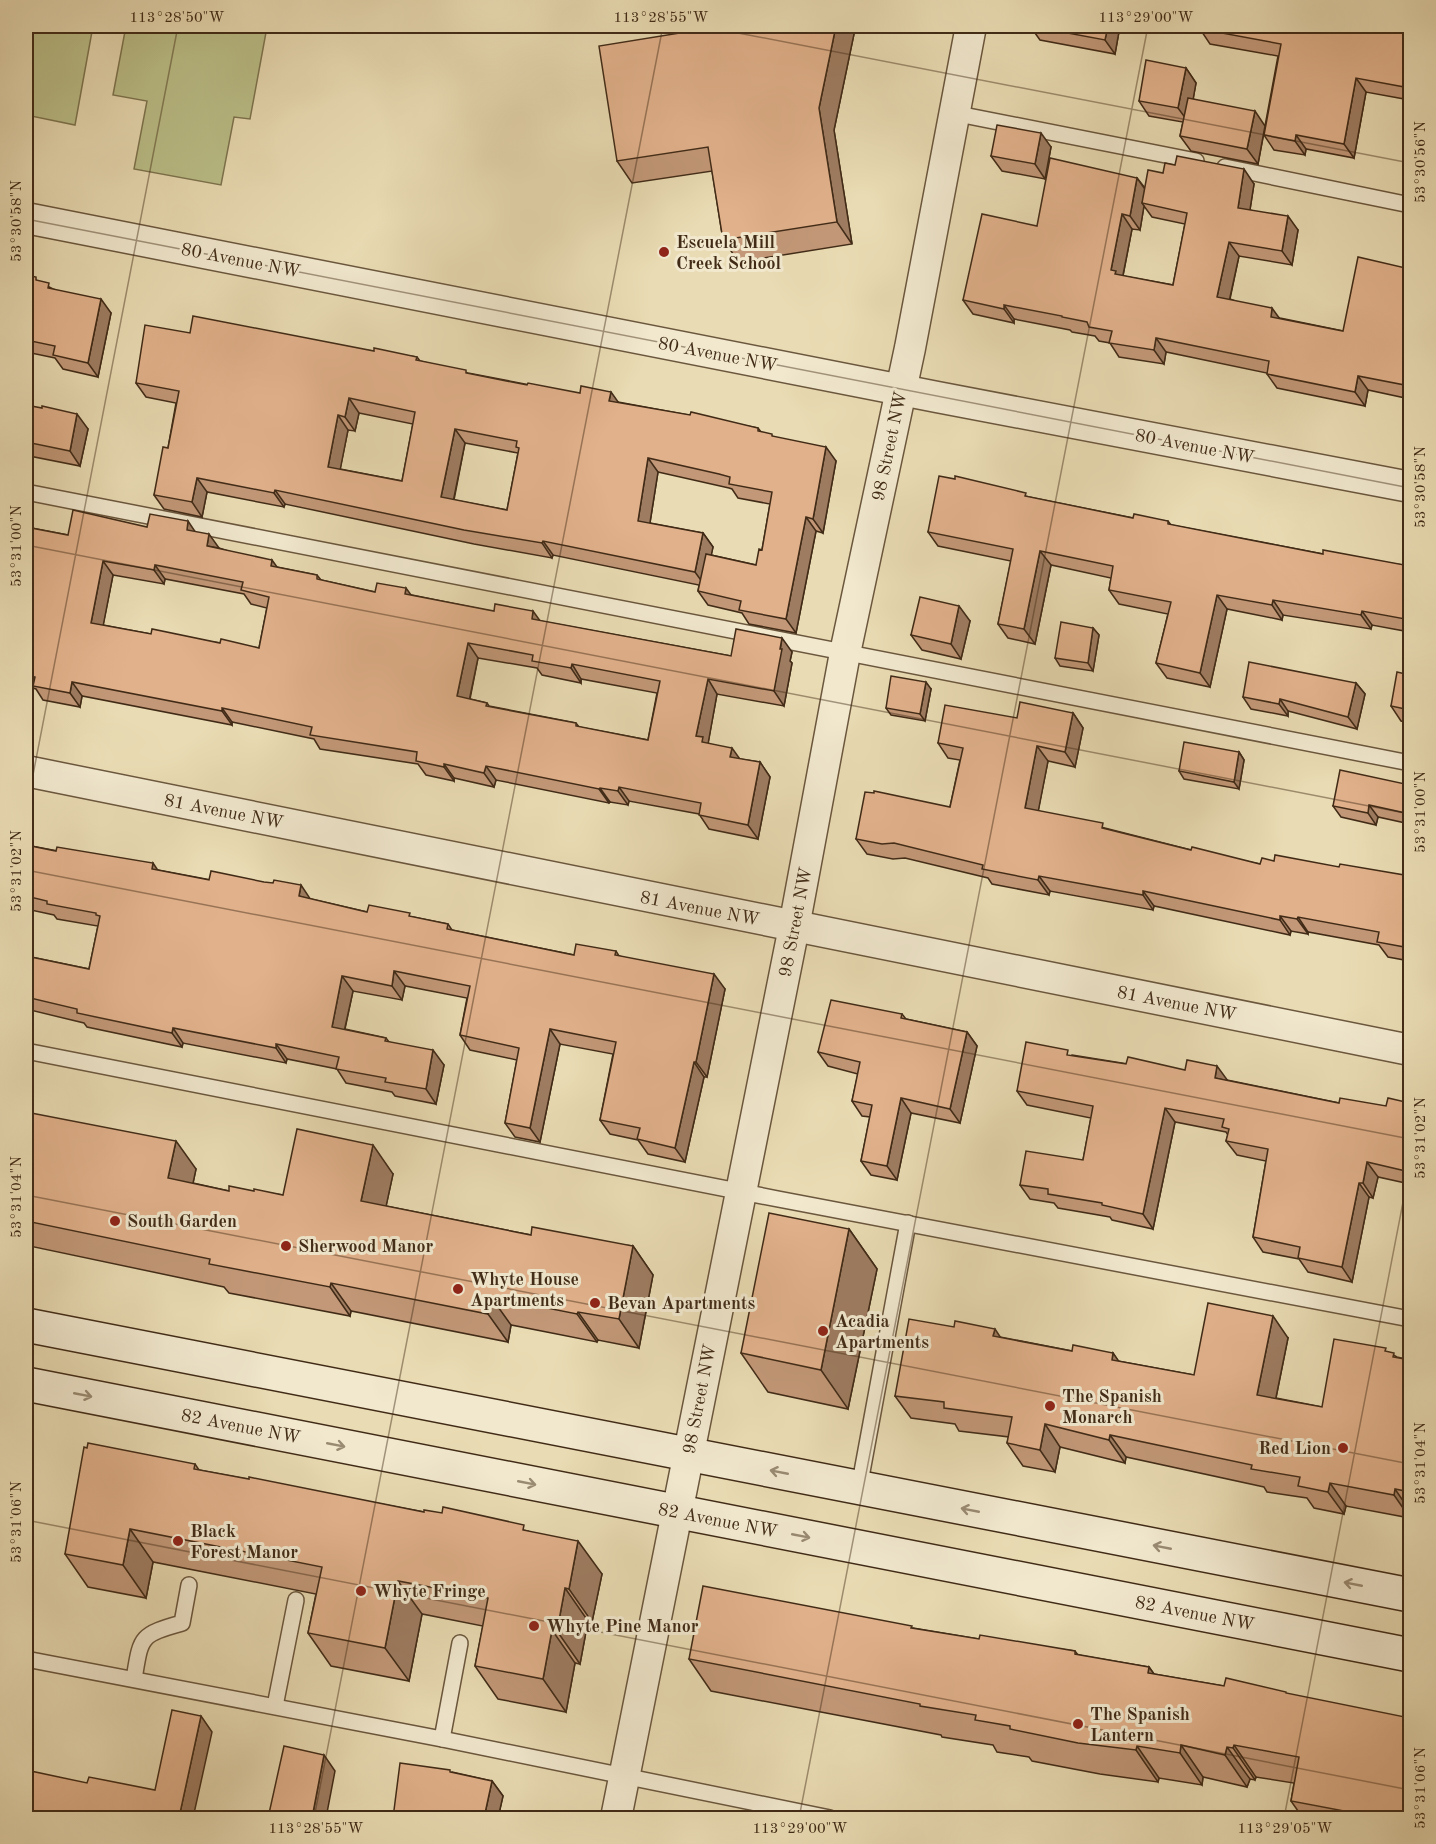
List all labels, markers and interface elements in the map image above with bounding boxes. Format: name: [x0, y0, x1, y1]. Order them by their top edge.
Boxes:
text: 113°28'50"W: [129, 11, 225, 26]
text: 113°28'55"W: [613, 11, 709, 26]
text: 113°29'00"W: [1098, 11, 1194, 26]
text: 53°30'56"N: [1414, 121, 1429, 203]
text: 53°30'58"N: [10, 180, 25, 262]
place label: Escuela Mill Creek School: [676, 234, 782, 273]
street label: 80 Avenue NW: [180, 241, 302, 281]
marker: Escuela Mill Creek School: [657, 245, 671, 259]
street label: 80 Avenue NW: [657, 335, 779, 375]
street label: 98 Street NW: [870, 390, 910, 503]
street label: 80 Avenue NW: [1134, 427, 1256, 467]
text: 53°30'58"N: [1414, 446, 1429, 528]
text: 53°31'00"N: [10, 505, 25, 587]
text: 53°31'00"N: [1414, 771, 1429, 853]
street label: 81 Avenue NW: [163, 792, 285, 832]
text: 53°31'02"N: [10, 830, 25, 912]
street label: 98 Street NW: [776, 866, 815, 979]
street label: 81 Avenue NW: [639, 889, 761, 929]
street label: 81 Avenue NW: [1116, 984, 1238, 1024]
text: 53°31'02"N: [1414, 1097, 1429, 1179]
text: 53°31'04"N: [10, 1156, 25, 1238]
place label: South Garden: [127, 1213, 237, 1231]
marker: South Garden: [108, 1214, 122, 1228]
place label: Sherwood Manor: [298, 1238, 434, 1256]
marker: Sherwood Manor: [279, 1239, 293, 1253]
place label: Whyte House Apartments: [470, 1271, 579, 1310]
marker: Whyte House Apartments: [451, 1282, 465, 1296]
place label: Bevan Apartments: [607, 1295, 756, 1313]
marker: Bevan Apartments: [588, 1296, 602, 1310]
place label: Acadia Apartments: [835, 1313, 929, 1352]
marker: Acadia Apartments: [816, 1324, 830, 1338]
street label: 98 Street NW: [680, 1343, 719, 1456]
place label: The Spanish Monarch: [1062, 1388, 1162, 1427]
one-way arrow: [73, 1390, 92, 1401]
marker: The Spanish Monarch: [1043, 1399, 1057, 1413]
street label: 82 Avenue NW: [180, 1407, 302, 1447]
text: 53°31'04"N: [1414, 1422, 1429, 1504]
one-way arrow: [326, 1440, 345, 1451]
place label: Red Lion: [1258, 1440, 1331, 1458]
marker: Red Lion: [1336, 1441, 1350, 1455]
one-way arrow: [770, 1466, 789, 1477]
one-way arrow: [517, 1478, 537, 1489]
text: 53°31'06"N: [10, 1481, 25, 1563]
street label: 82 Avenue NW: [657, 1501, 779, 1541]
one-way arrow: [961, 1504, 981, 1515]
place label: Black Forest Manor: [190, 1523, 298, 1562]
one-way arrow: [791, 1531, 810, 1542]
marker: Black Forest Manor: [171, 1534, 185, 1548]
one-way arrow: [1152, 1541, 1172, 1552]
one-way arrow: [1344, 1578, 1363, 1589]
place label: Whyte Fringe: [373, 1583, 486, 1601]
marker: Whyte Fringe: [354, 1584, 368, 1598]
street label: 82 Avenue NW: [1134, 1594, 1256, 1634]
place label: Whyte Pine Manor: [546, 1618, 699, 1636]
marker: Whyte Pine Manor: [527, 1619, 541, 1633]
place label: The Spanish Lantern: [1090, 1706, 1190, 1745]
marker: The Spanish Lantern: [1071, 1717, 1085, 1731]
text: 53°31'06"N: [1414, 1747, 1429, 1829]
text: 113°28'55"W: [268, 1822, 364, 1837]
text: 113°29'00"W: [752, 1822, 848, 1837]
text: 113°29'05"W: [1237, 1822, 1333, 1837]

